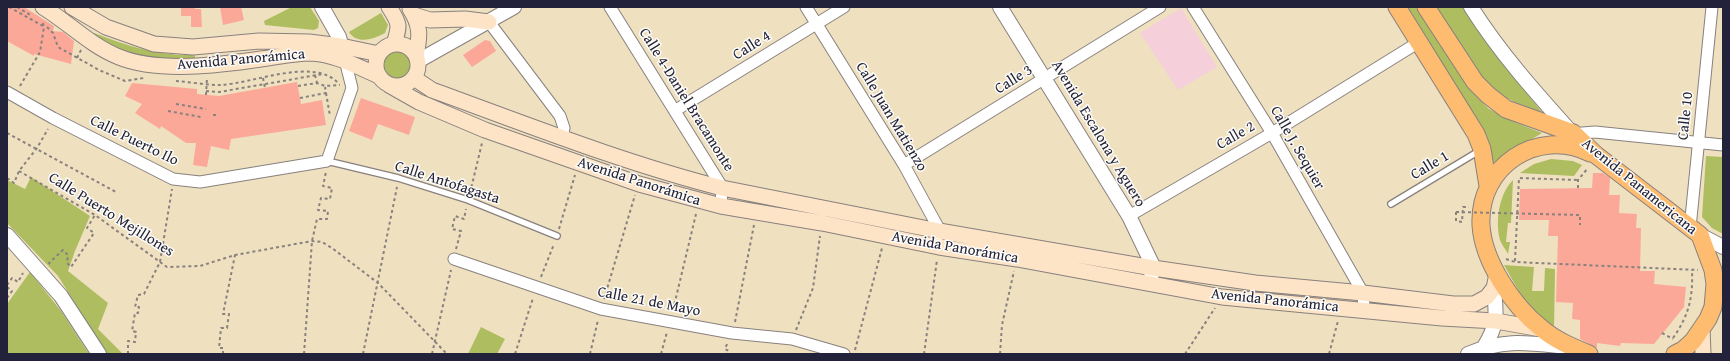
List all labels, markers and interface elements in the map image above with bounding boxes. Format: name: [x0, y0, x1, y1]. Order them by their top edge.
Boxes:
street label: Calle 4-Daniel Bracamonte: [634, 25, 738, 175]
street label: Calle 4: [730, 27, 774, 65]
street label: Avenida Panorámica: [176, 45, 306, 75]
street label: Avenida Escalona y Aguero: [1047, 58, 1149, 210]
street label: Calle Juan Matienzo: [851, 59, 931, 175]
street label: Calle 3: [992, 61, 1036, 99]
street label: Calle 10: [1675, 91, 1697, 141]
street label: Calle J. Sequier: [1266, 103, 1328, 193]
street label: Calle Puerto Ilo: [87, 112, 181, 170]
street label: Calle 2: [1214, 118, 1258, 154]
street label: Avenida Panamericana: [1578, 135, 1700, 239]
street label: Calle 1: [1408, 148, 1452, 184]
street label: Avenida Panorámica: [575, 154, 703, 210]
street label: Calle Antofagasta: [392, 158, 502, 208]
street label: Calle Puerto Mejillones: [45, 169, 177, 261]
street label: Avenida Panorámica: [890, 228, 1020, 268]
street label: Calle 21 de Mayo: [596, 283, 702, 321]
street label: Avenida Panorámica: [1210, 285, 1340, 317]

